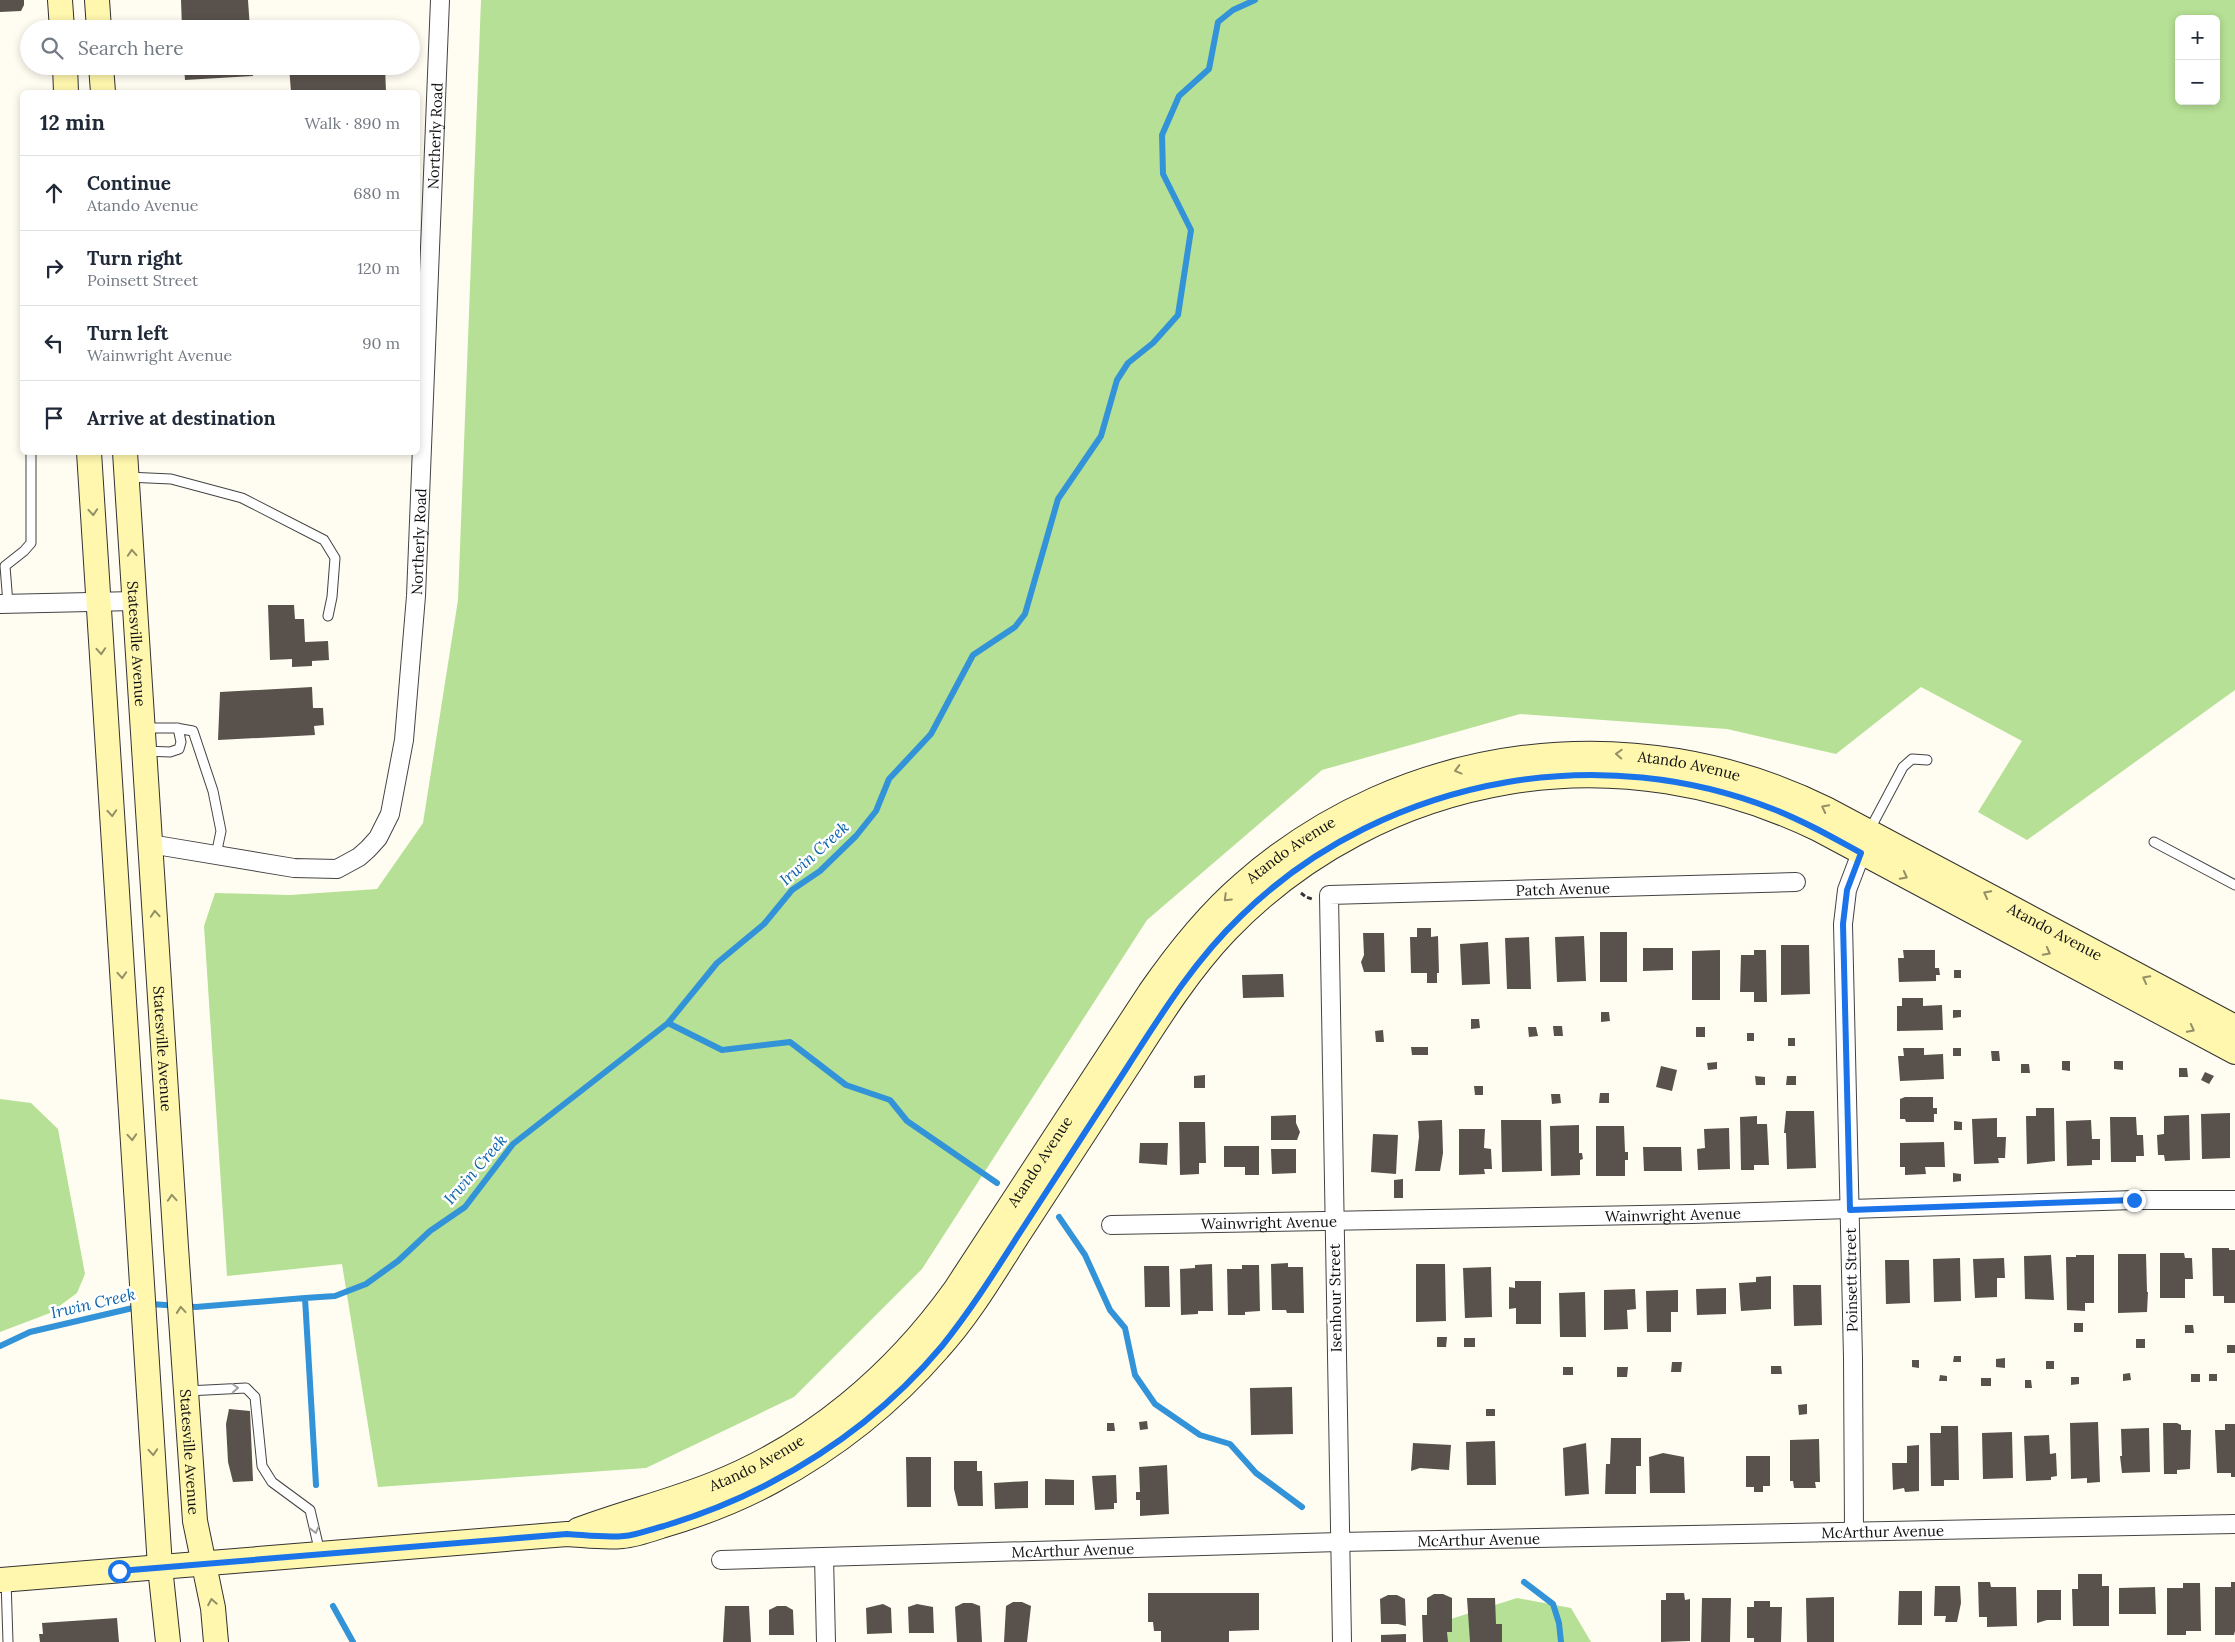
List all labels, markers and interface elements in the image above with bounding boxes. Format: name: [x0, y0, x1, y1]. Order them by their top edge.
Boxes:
map controls: [2175, 15, 2220, 105]
button: +: [2175, 15, 2220, 60]
search box: [20, 20, 420, 75]
icon: search: [38, 34, 66, 62]
text: Search here: [78, 36, 184, 60]
button: −: [2175, 60, 2220, 105]
street label: Northerly Road: [423, 82, 446, 190]
text: 12 min: [40, 109, 105, 136]
text: Walk · 890 m: [305, 113, 400, 133]
text: Continue: [87, 171, 171, 195]
icon: ahead: [40, 179, 68, 207]
text: 680 m: [353, 183, 400, 203]
text: Atando Avenue: [87, 195, 199, 215]
text: Turn right: [87, 246, 183, 270]
icon: right: [40, 254, 68, 282]
text: 120 m: [357, 258, 400, 278]
text: Poinsett Street: [87, 270, 198, 290]
text: Turn left: [87, 321, 168, 345]
icon: left: [40, 329, 68, 357]
text: 90 m: [362, 333, 400, 353]
text: Wainwright Avenue: [87, 345, 232, 365]
icon: arrive: [40, 404, 68, 432]
text: Arrive at destination: [87, 406, 276, 430]
street label: Northerly Road: [407, 488, 430, 595]
one-way arrow: [87, 508, 98, 516]
one-way arrow: [126, 549, 137, 557]
street label: Statesville Avenue: [124, 580, 151, 707]
one-way arrow: [96, 647, 107, 655]
street label: Atando Avenue: [1636, 746, 1743, 785]
one-way arrow: [1615, 748, 1623, 759]
one-way arrow: [1454, 764, 1463, 775]
one-way arrow: [1822, 805, 1831, 815]
one-way arrow: [106, 809, 117, 817]
street label: Atando Avenue: [1241, 812, 1338, 888]
water label: Irwin Creek: [775, 817, 853, 889]
one-way arrow: [1899, 870, 1908, 880]
street label: Patch Avenue: [1515, 878, 1610, 899]
one-way arrow: [1983, 891, 1992, 901]
one-way arrow: [1224, 892, 1233, 901]
street label: Atando Avenue: [2004, 898, 2106, 964]
one-way arrow: [149, 909, 160, 917]
one-way arrow: [2042, 946, 2051, 956]
one-way arrow: [116, 971, 127, 979]
one-way arrow: [2142, 975, 2151, 985]
street label: Statesville Avenue: [150, 985, 177, 1112]
one-way arrow: [2186, 1023, 2195, 1033]
street label: Atando Avenue: [1002, 1112, 1076, 1211]
water label: Irwin Creek: [439, 1130, 511, 1208]
one-way arrow: [127, 1134, 138, 1142]
route end: [2123, 1189, 2146, 1212]
one-way arrow: [167, 1194, 178, 1202]
street label: Wainwright Avenue: [1605, 1203, 1741, 1225]
street label: Wainwright Avenue: [1201, 1211, 1337, 1233]
street label: Poinsett Street: [1841, 1228, 1861, 1332]
street label: Isenhour Street: [1325, 1243, 1345, 1353]
water label: Irwin Creek: [49, 1284, 137, 1322]
one-way arrow: [175, 1305, 186, 1313]
one-way arrow: [231, 1383, 239, 1394]
street label: Statesville Avenue: [176, 1388, 204, 1515]
street label: Atando Avenue: [705, 1430, 807, 1495]
one-way arrow: [147, 1448, 158, 1456]
street label: McArthur Avenue: [1821, 1520, 1944, 1542]
one-way arrow: [309, 1526, 320, 1534]
street label: McArthur Avenue: [1417, 1528, 1540, 1550]
street label: McArthur Avenue: [1011, 1538, 1135, 1561]
route start: [108, 1560, 131, 1583]
one-way arrow: [207, 1598, 217, 1607]

